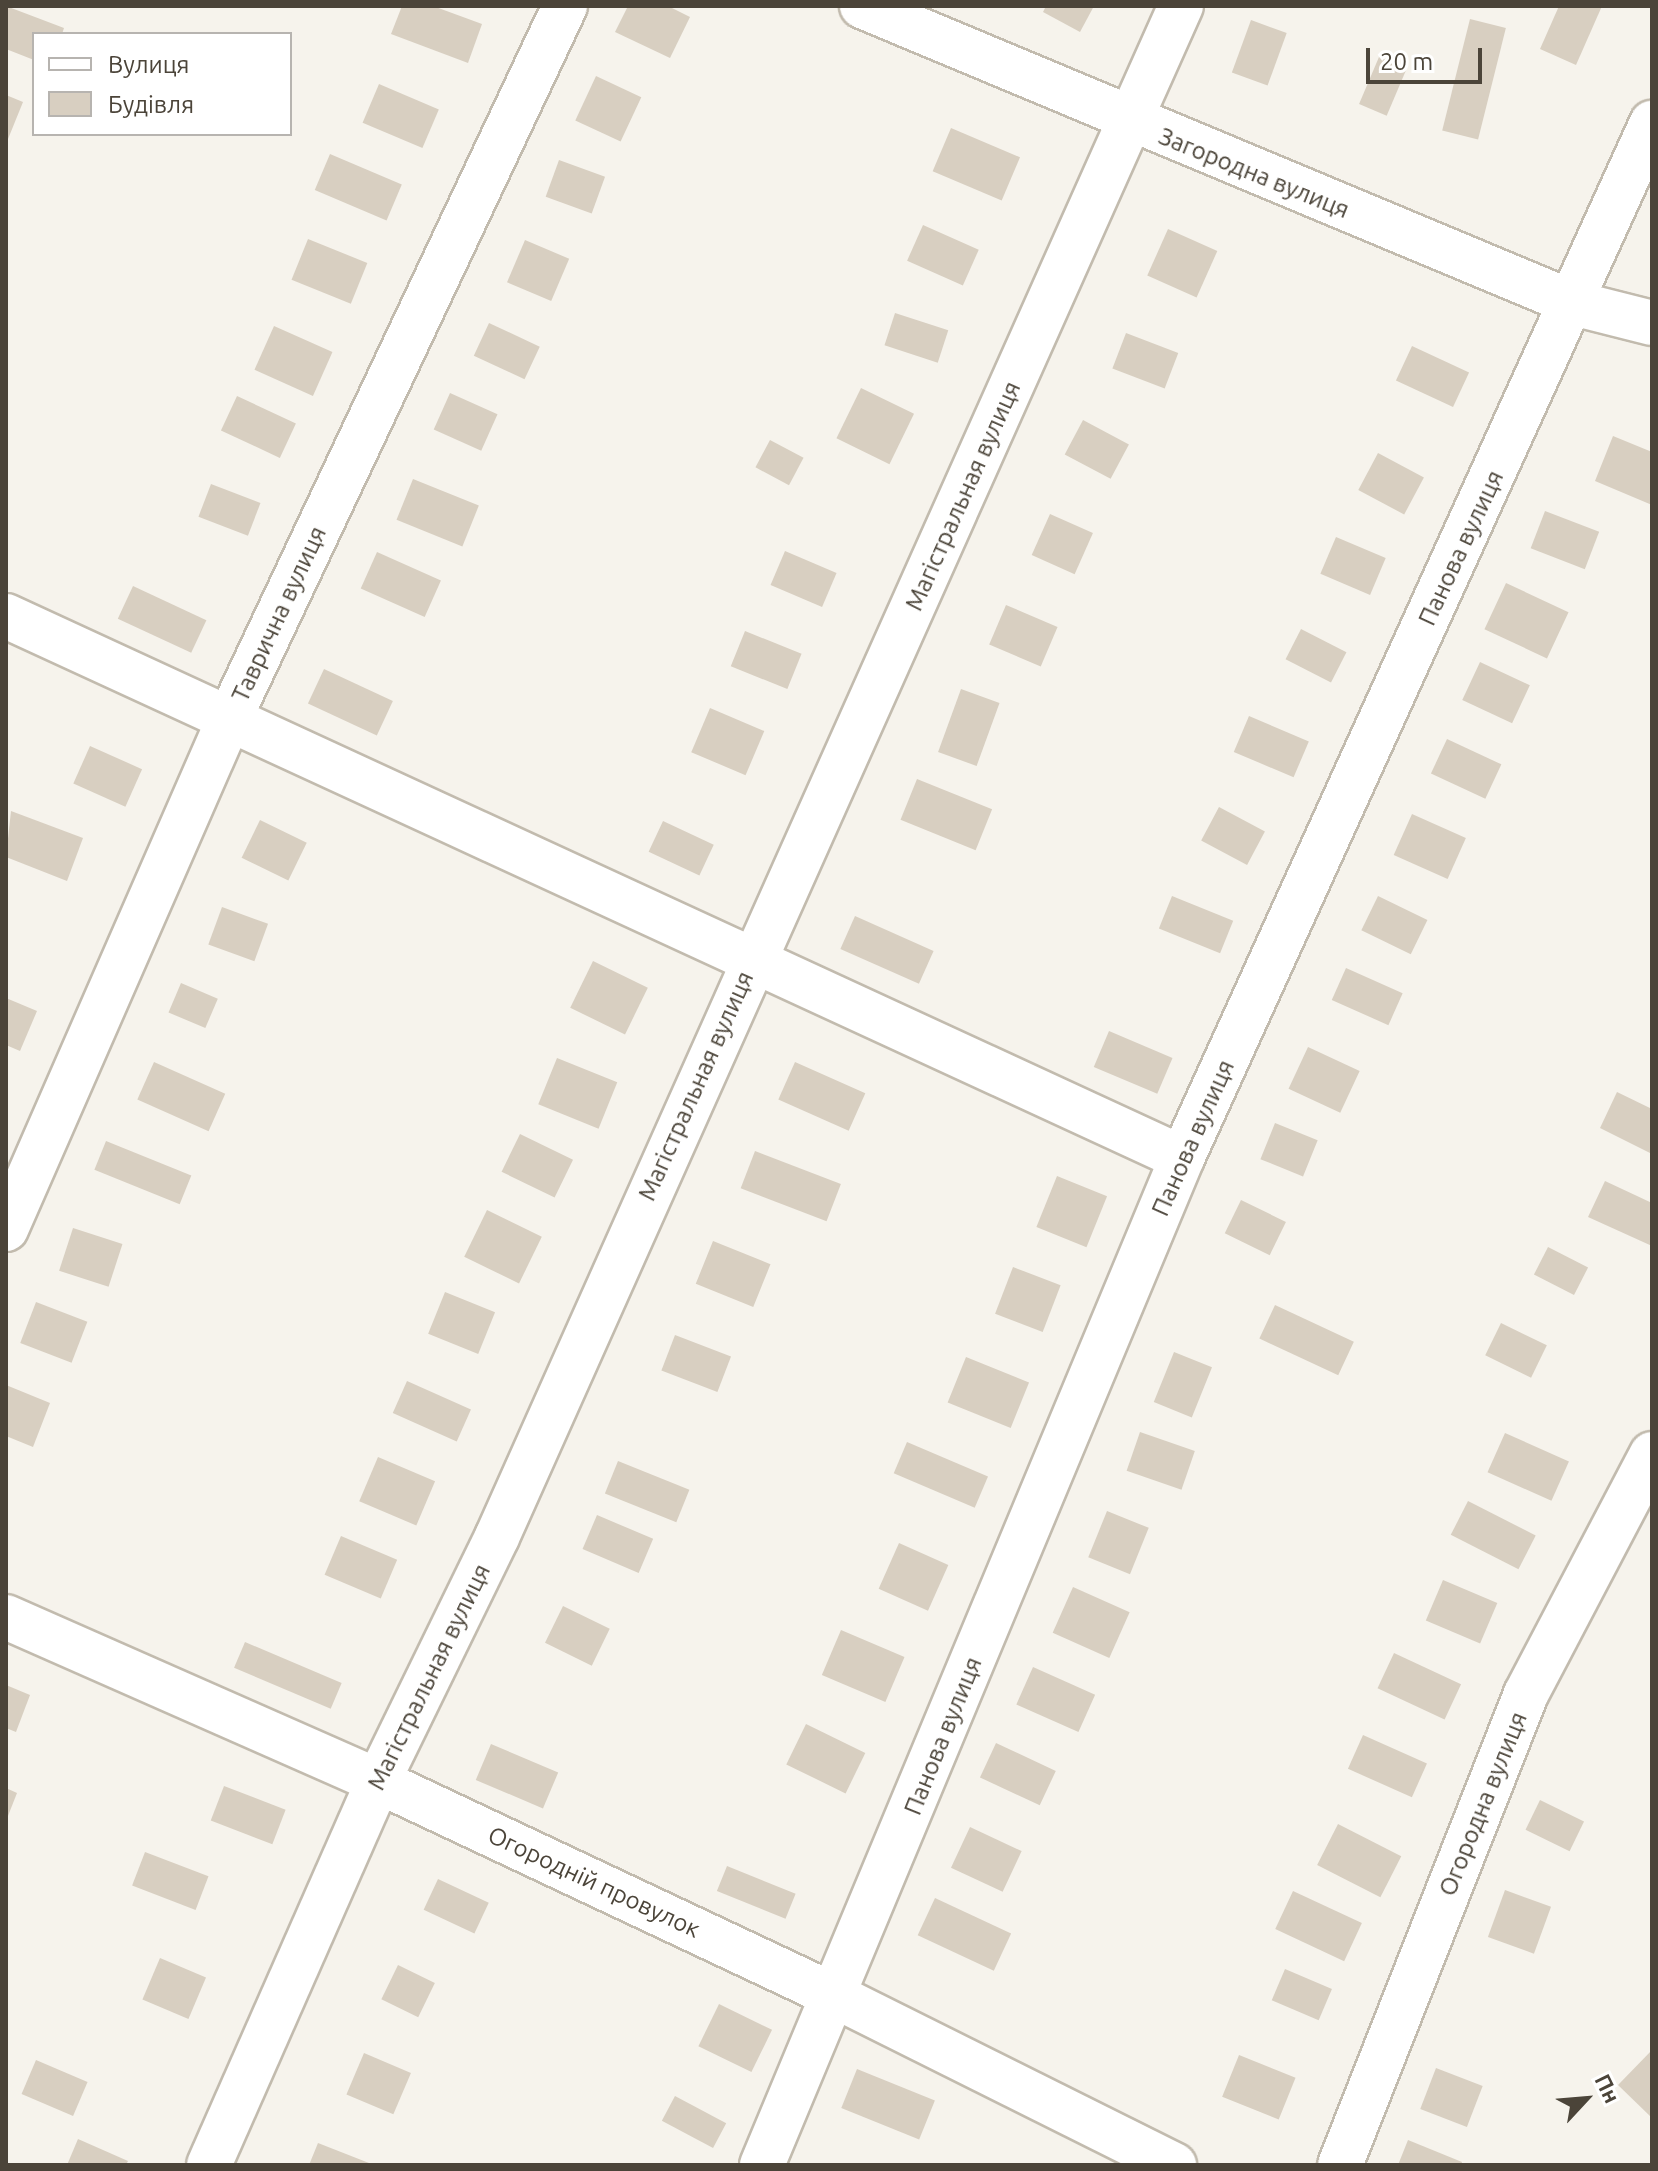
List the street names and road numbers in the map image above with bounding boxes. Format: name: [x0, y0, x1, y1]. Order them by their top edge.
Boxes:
street label: Загородна вулиця: [1154, 122, 1354, 224]
street label: Магістральная вулиця: [899, 377, 1027, 615]
street label: Панова вулиця: [1413, 466, 1509, 630]
street label: Таврична вулиця: [226, 522, 332, 706]
street label: Магістральная вулиця: [632, 967, 760, 1205]
street label: Панова вулиця: [1146, 1056, 1240, 1220]
street label: Магістральная вулиця: [362, 1559, 496, 1795]
street label: Панова вулиця: [898, 1653, 988, 1819]
street label: Огородна вулиця: [1433, 1708, 1533, 1900]
street label: Огородній провулок: [483, 1820, 705, 1944]

